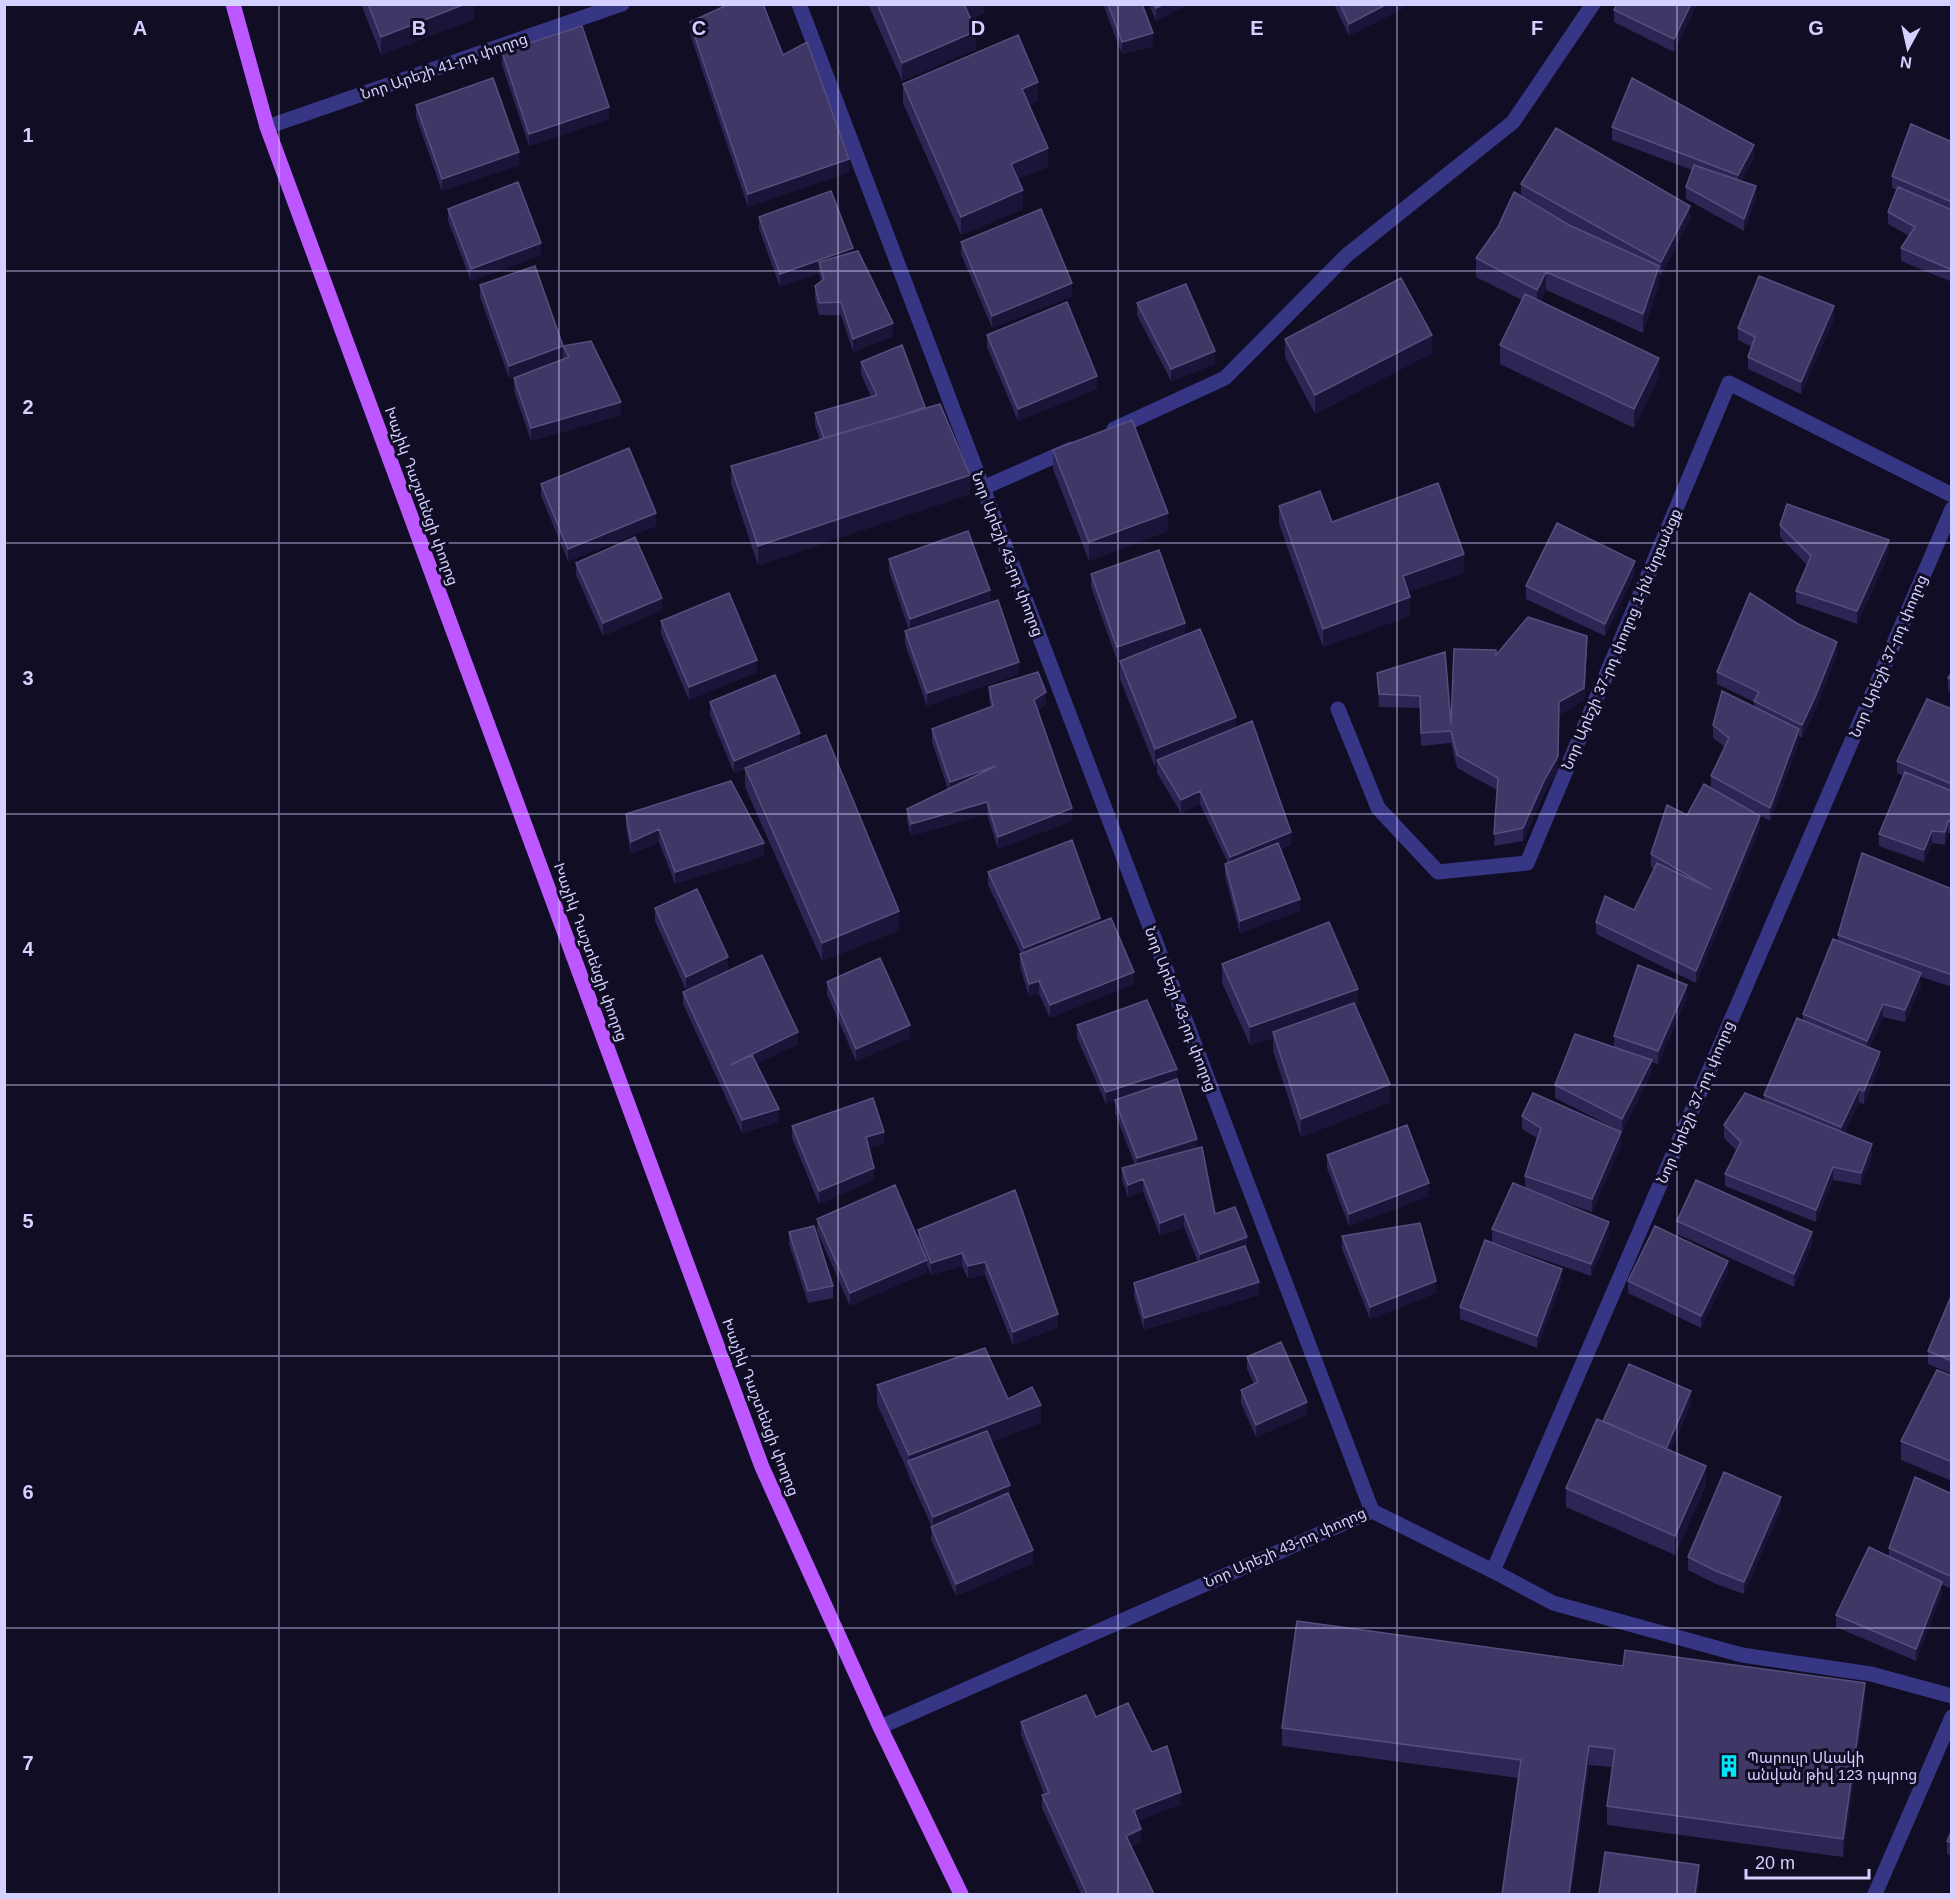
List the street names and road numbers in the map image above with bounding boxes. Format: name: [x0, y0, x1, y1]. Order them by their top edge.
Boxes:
street label: Նոր Արեշի 41-րդ փողոց: [358, 29, 530, 103]
street label: Խաչիկ Դաշտենցի փողոց: [381, 404, 462, 588]
street label: Նոր Արեշի 43-րդ փողոց: [968, 469, 1047, 639]
street label: Նոր Արեշի 37-րդ փողոց 1-ին նրբանցք: [1558, 506, 1685, 773]
street label: Նոր Արեշի 37-րդ փողոց: [1846, 572, 1931, 740]
street label: Խաչիկ Դաշտենցի փողոց: [550, 860, 631, 1044]
street label: Նոր Արեշի 43-րդ փողոց: [1141, 924, 1220, 1094]
street label: Նոր Արեշի 37-րդ փողոց: [1653, 1018, 1738, 1186]
street label: Խաչիկ Դաշտենցի փողոց: [718, 1316, 803, 1498]
street label: Նոր Արեշի 43-րդ փողոց: [1202, 1504, 1369, 1591]

